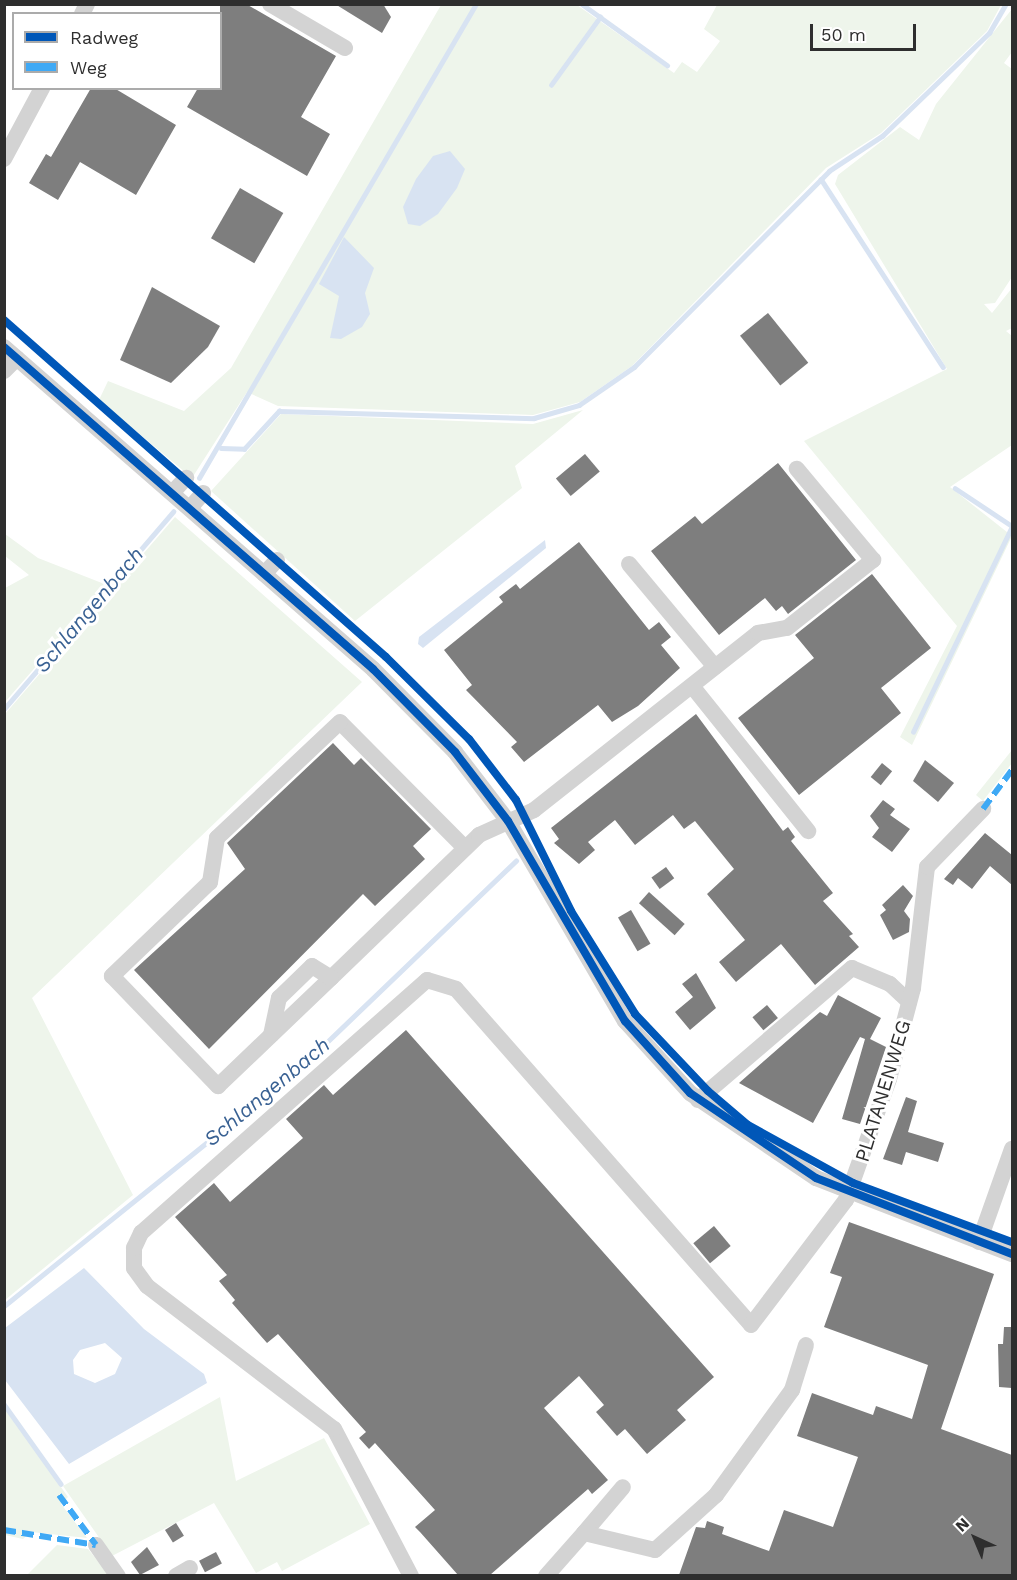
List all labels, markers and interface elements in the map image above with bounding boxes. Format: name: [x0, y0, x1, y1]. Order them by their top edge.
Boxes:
legend: [12, 12, 222, 90]
scale bar: [813, 12, 920, 50]
text: 50 m: [821, 24, 866, 45]
text: Radweg: [70, 27, 138, 48]
text: Weg: [70, 57, 107, 78]
water label: Schlangenbach: [29, 542, 149, 678]
street label: PLATANENWEG: [850, 1017, 916, 1165]
water label: Schlangenbach: [199, 1032, 335, 1152]
north arrow: [945, 1508, 1005, 1568]
text: N: [951, 1514, 973, 1536]

